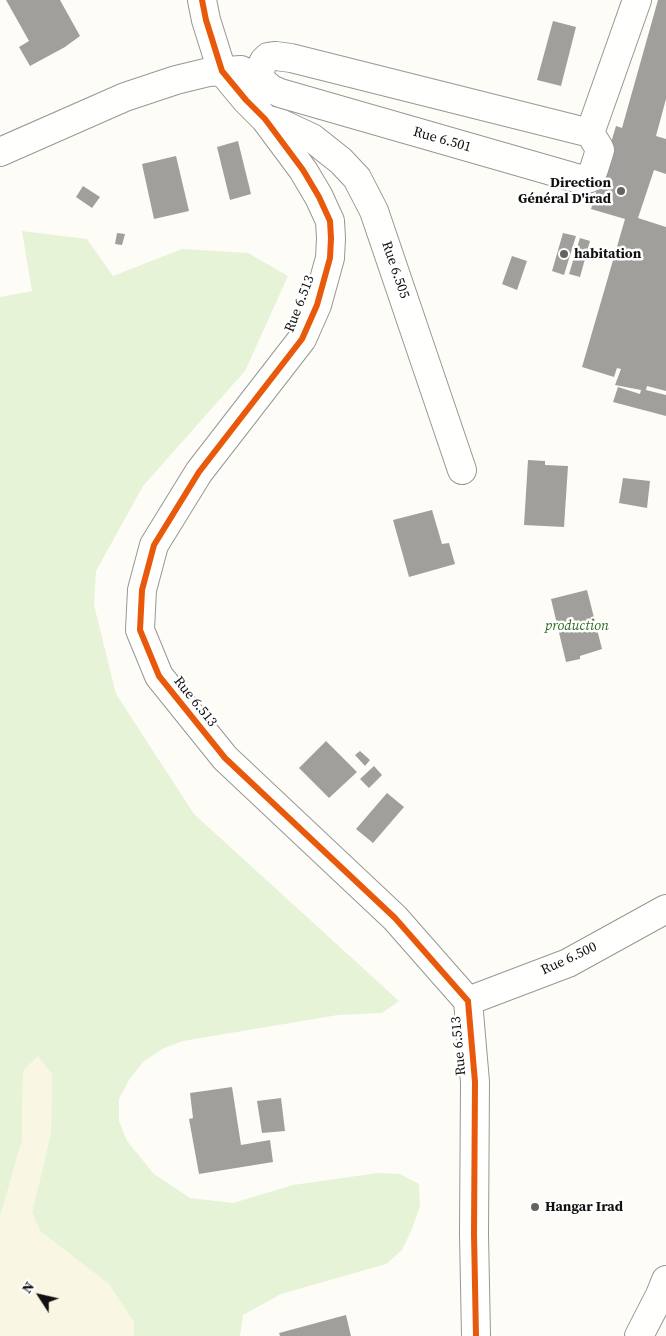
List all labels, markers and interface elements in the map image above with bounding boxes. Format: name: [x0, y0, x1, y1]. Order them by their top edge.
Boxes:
street label: Rue 6.501: [411, 124, 473, 156]
place label: Direction Général D'irad: [518, 175, 611, 208]
marker: Direction Général D'irad: [615, 185, 627, 197]
street label: Rue 6.505: [377, 239, 413, 301]
place label: habitation: [574, 246, 641, 262]
marker: habitation: [558, 248, 570, 260]
street label: Rue 6.513: [281, 273, 319, 335]
park label: production: [545, 618, 609, 634]
street label: Rue 6.513: [170, 674, 220, 730]
street label: Rue 6.500: [538, 939, 600, 979]
street label: Rue 6.513: [448, 1016, 470, 1076]
place label: Hangar Irad: [545, 1199, 623, 1215]
marker: Hangar Irad: [529, 1201, 541, 1213]
north arrow: [15, 1271, 65, 1321]
text: N: [17, 1277, 39, 1297]

